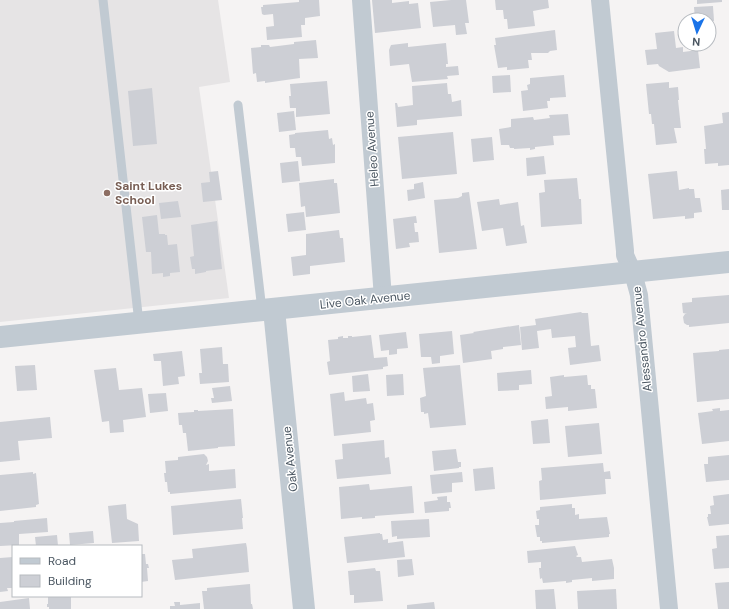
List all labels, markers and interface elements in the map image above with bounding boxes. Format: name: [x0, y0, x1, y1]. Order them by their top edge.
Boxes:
north arrow: [677, 12, 717, 52]
text: N: [692, 35, 701, 49]
street label: Heleo Avenue: [361, 111, 383, 187]
place label: Saint Lukes School: [115, 178, 182, 208]
marker: Saint Lukes School: [102, 188, 112, 198]
street label: Alessandro Avenue: [628, 285, 655, 392]
street label: Live Oak Avenue: [319, 287, 411, 313]
street label: Oak Avenue: [279, 425, 301, 493]
legend: [12, 545, 142, 597]
text: Road: [48, 553, 76, 569]
text: Building: [48, 573, 92, 589]

